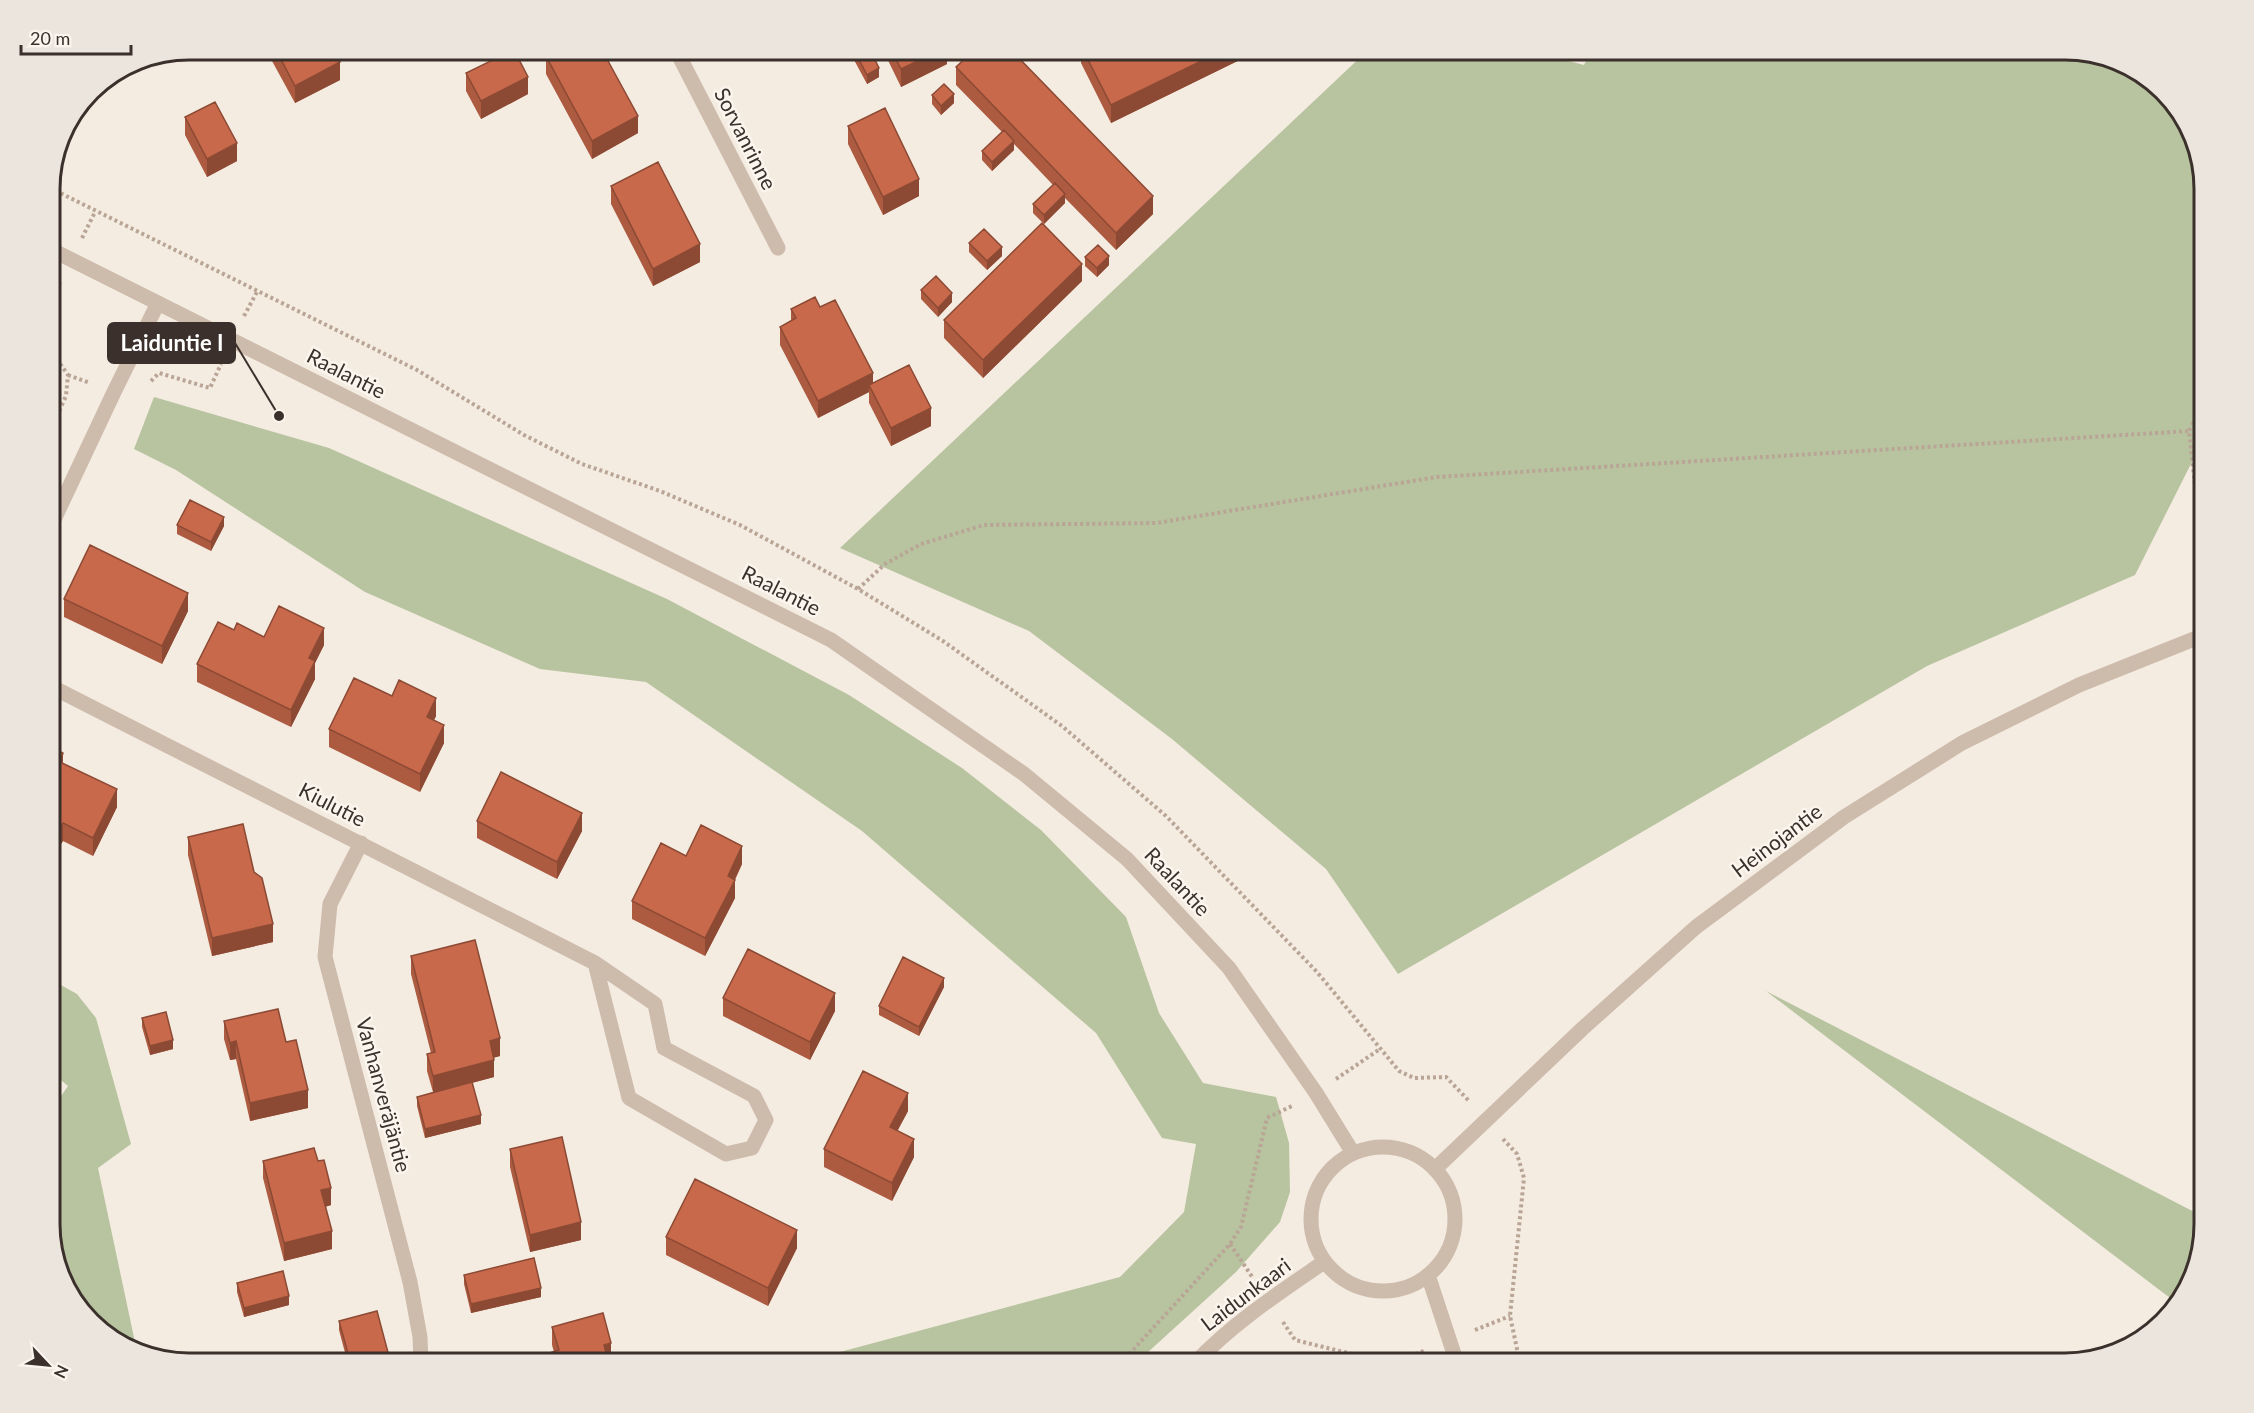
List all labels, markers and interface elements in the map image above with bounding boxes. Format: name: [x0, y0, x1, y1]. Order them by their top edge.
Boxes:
scale bar: [21, 18, 130, 56]
text: 20 m: [30, 27, 70, 49]
street label: Sorvanrinne: [710, 83, 783, 193]
callout: Laiduntie I: [108, 323, 235, 363]
text: Laiduntie I: [120, 329, 224, 356]
street label: Raalantie: [303, 342, 390, 403]
street label: Raalantie: [738, 559, 825, 620]
street label: Kiulutie: [295, 776, 370, 831]
street label: Heinojantie: [1726, 798, 1826, 882]
street label: Raalantie: [1140, 841, 1216, 921]
street label: Vanhanveräjäntie: [352, 1015, 417, 1175]
street label: Laidunkaari: [1195, 1252, 1295, 1336]
north arrow: [18, 1335, 78, 1395]
text: N: [51, 1362, 73, 1381]

